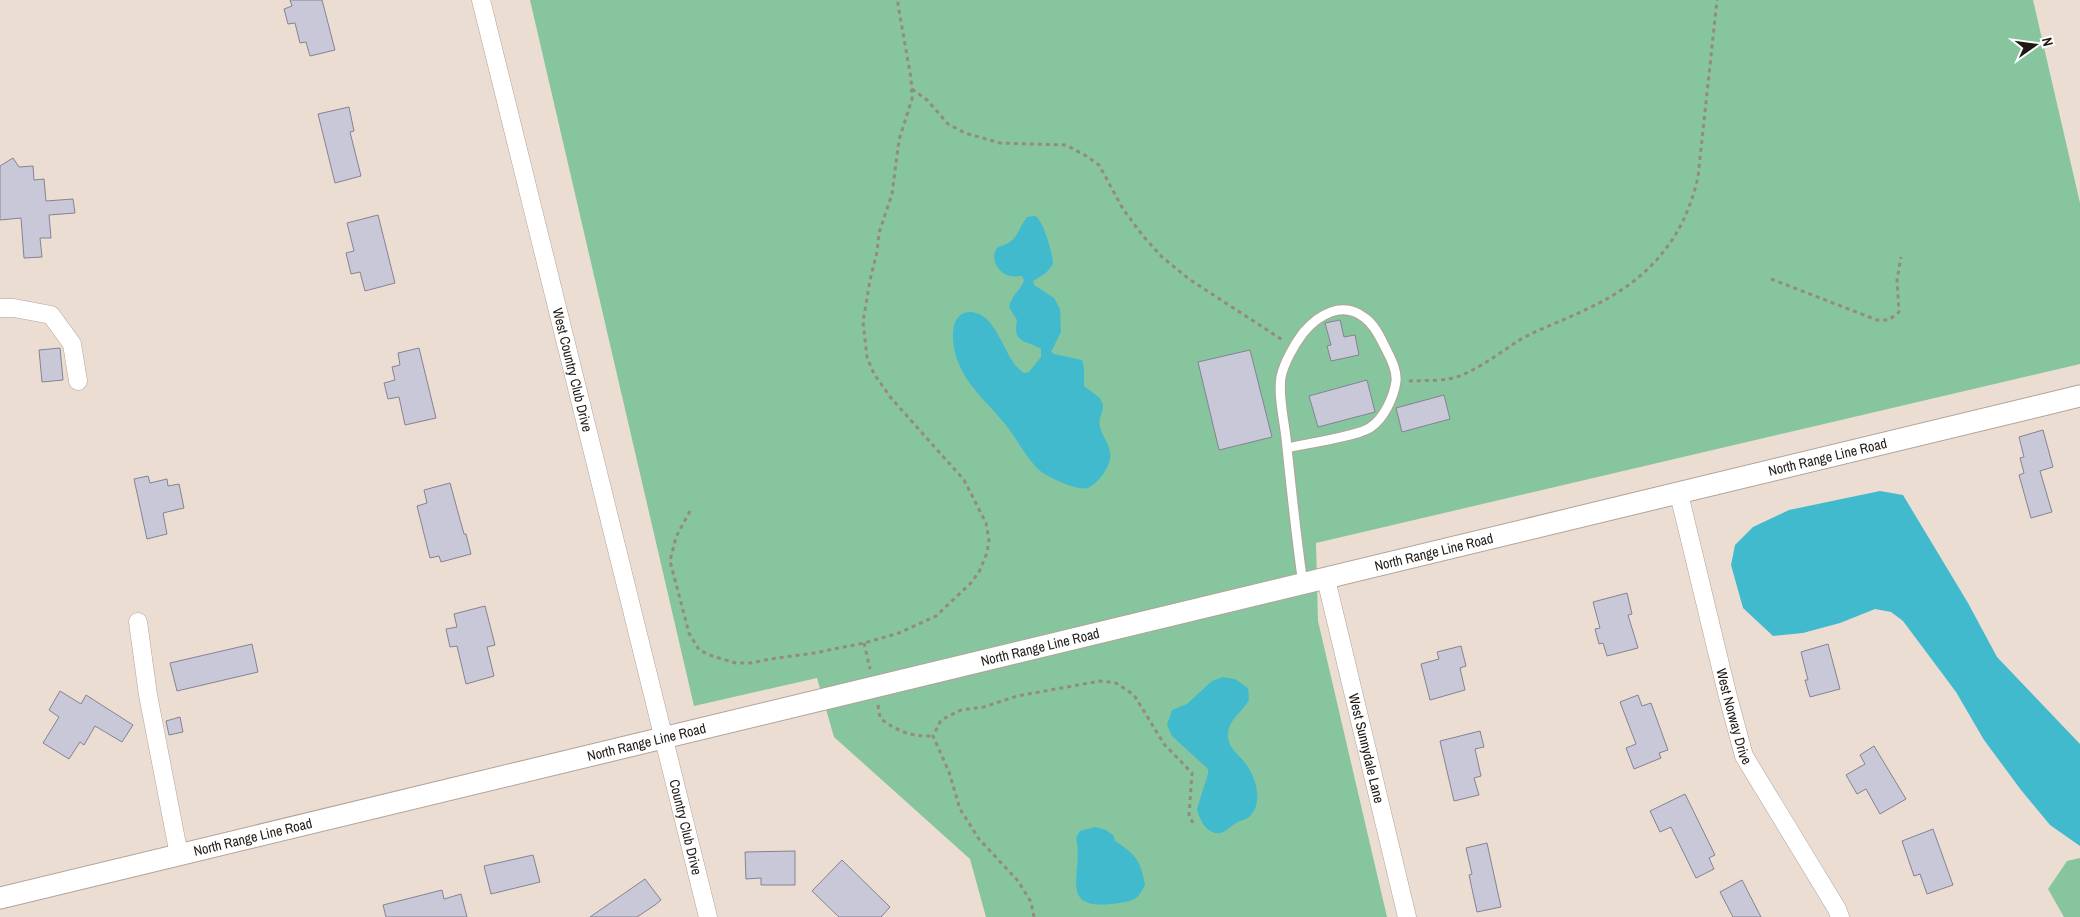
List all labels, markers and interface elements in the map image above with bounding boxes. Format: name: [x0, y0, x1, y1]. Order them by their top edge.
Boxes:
north arrow: [2010, 20, 2060, 70]
text: N: [2038, 36, 2057, 48]
street label: West Country Club Drive: [549, 306, 597, 434]
street label: North Range Line Road: [1766, 434, 1889, 480]
street label: North Range Line Road: [1373, 529, 1495, 575]
street label: North Range Line Road: [979, 624, 1101, 670]
street label: West Norway Drive: [1712, 666, 1756, 768]
street label: West Sunnydale Lane: [1345, 692, 1388, 805]
street label: North Range Line Road: [585, 719, 708, 765]
street label: Country Club Drive: [665, 777, 706, 877]
street label: North Range Line Road: [192, 814, 314, 860]

